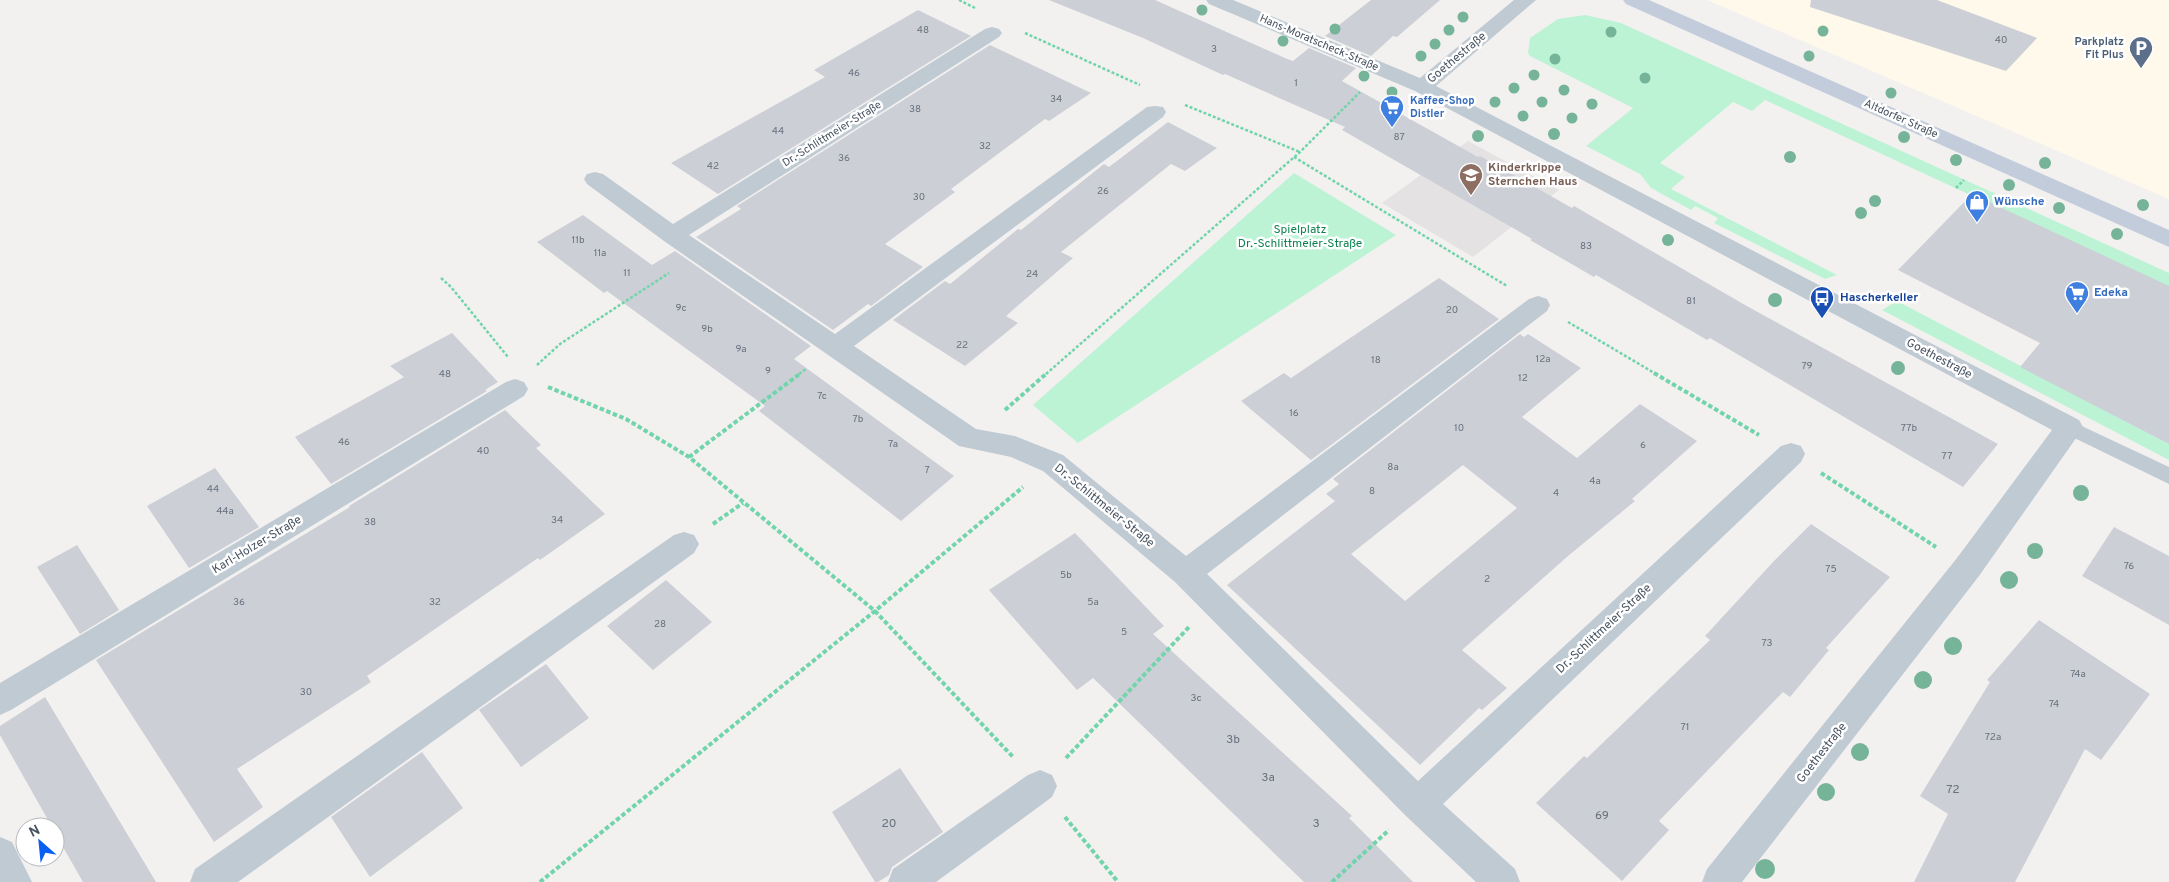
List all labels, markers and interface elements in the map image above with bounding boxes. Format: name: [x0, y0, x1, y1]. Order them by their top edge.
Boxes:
street label: Hans-Moratscheck-Straße: [1257, 12, 1381, 74]
house number: 48: [917, 24, 929, 37]
street label: Goethestraße: [1424, 29, 1490, 87]
house number: 40: [1995, 34, 2007, 47]
place label: Parkplatz Fit Plus: [2075, 35, 2124, 62]
parking icon: Parkplatz Fit Plus: [2128, 35, 2154, 69]
house number: 3: [1211, 43, 1217, 56]
house number: 46: [848, 67, 860, 80]
house number: 1: [1294, 77, 1298, 90]
house number: 34: [1050, 93, 1062, 106]
supermarket icon: Kaffee-Shop Distler: [1379, 94, 1405, 128]
place label: Kaffee-Shop Distler: [1410, 94, 1475, 121]
street label: Altdorfer Straße: [1862, 96, 1940, 142]
street label: Dr.-Schlittmeier-Straße: [780, 98, 884, 170]
house number: 38: [909, 103, 921, 116]
house number: 44: [772, 125, 784, 138]
house number: 87: [1393, 131, 1405, 144]
house number: 32: [979, 140, 991, 153]
house number: 36: [838, 152, 850, 165]
house number: 42: [707, 160, 719, 173]
place label: Kinderkrippe Sternchen Haus: [1488, 160, 1578, 190]
school or university icon: Kinderkrippe Sternchen Haus: [1458, 162, 1484, 196]
house number: 26: [1097, 185, 1109, 198]
shop icon: Wünsche: [1964, 189, 1990, 223]
house number: 30: [913, 191, 925, 204]
place label: Wünsche: [1994, 194, 2045, 210]
park label: Spielplatz Dr.-Schlittmeier-Straße: [1238, 222, 1362, 252]
house number: 11b: [571, 234, 585, 247]
house number: 83: [1580, 240, 1592, 253]
house number: 11a: [594, 247, 606, 260]
house number: 11: [623, 267, 631, 280]
house number: 24: [1026, 268, 1038, 281]
supermarket icon: Edeka: [2064, 280, 2090, 314]
bus stop icon: Hascherkeller: [1809, 285, 1835, 319]
place label: Edeka: [2094, 285, 2128, 301]
place label: Hascherkeller: [1840, 290, 1918, 306]
house number: 81: [1686, 295, 1696, 308]
house number: 9c: [676, 302, 686, 315]
house number: 20: [1446, 304, 1458, 317]
house number: 9b: [701, 323, 713, 336]
street label: Goethestraße: [1903, 335, 1975, 383]
house number: 22: [956, 339, 968, 352]
house number: 9a: [735, 343, 747, 356]
house number: 12a: [1535, 353, 1551, 366]
house number: 18: [1371, 354, 1381, 367]
house number: 79: [1801, 360, 1813, 373]
house number: 9: [765, 365, 771, 378]
house number: 48: [439, 368, 451, 381]
house number: 12: [1518, 372, 1528, 385]
house number: 7c: [817, 390, 827, 403]
house number: 16: [1289, 407, 1299, 420]
house number: 7b: [853, 413, 864, 426]
house number: 10: [1454, 422, 1464, 435]
house number: 77b: [1901, 422, 1918, 435]
house number: 46: [338, 436, 350, 449]
house number: 7a: [888, 438, 898, 451]
house number: 6: [1640, 439, 1646, 452]
house number: 40: [477, 445, 489, 458]
house number: 77: [1942, 450, 1952, 463]
street label: Dr.-Schlittmeier-Straße: [1051, 461, 1157, 551]
house number: 8a: [1387, 461, 1399, 474]
house number: 7: [924, 464, 930, 477]
house number: 4a: [1589, 475, 1601, 488]
house number: 44: [207, 483, 219, 496]
house number: 8: [1369, 485, 1375, 498]
house number: 4: [1553, 487, 1559, 500]
house number: 44a: [216, 505, 234, 518]
street label: Karl-Holzer-Straße: [209, 512, 305, 578]
house number: 34: [551, 514, 563, 527]
house number: 38: [364, 516, 376, 529]
house number: 76: [2124, 560, 2134, 573]
house number: 75: [1825, 563, 1837, 576]
house number: 5b: [1060, 569, 1072, 582]
house number: 2: [1484, 573, 1490, 586]
street label: Dr.-Schlittmeier-Straße: [1553, 581, 1655, 677]
house number: 36: [233, 596, 245, 609]
house number: 32: [429, 596, 441, 609]
house number: 5a: [1087, 596, 1099, 609]
house number: 28: [654, 618, 666, 631]
house number: 5: [1121, 626, 1127, 639]
house number: 73: [1761, 637, 1773, 650]
house number: 74a: [2070, 668, 2086, 681]
house number: 30: [300, 686, 312, 699]
house number: 3c: [1190, 692, 1202, 705]
house number: 74: [2049, 698, 2059, 711]
street label: Goethestraße: [1793, 720, 1851, 786]
house number: 71: [1680, 721, 1690, 734]
house number: 72a: [1985, 731, 2001, 744]
house number: 3b: [1226, 732, 1240, 748]
house number: 3a: [1261, 770, 1275, 786]
house number: 72: [1946, 782, 1960, 798]
house number: 69: [1595, 808, 1609, 824]
house number: 20: [881, 816, 897, 832]
house number: 3: [1312, 816, 1320, 832]
north arrow: [15, 817, 65, 867]
text: N: [26, 822, 43, 842]

